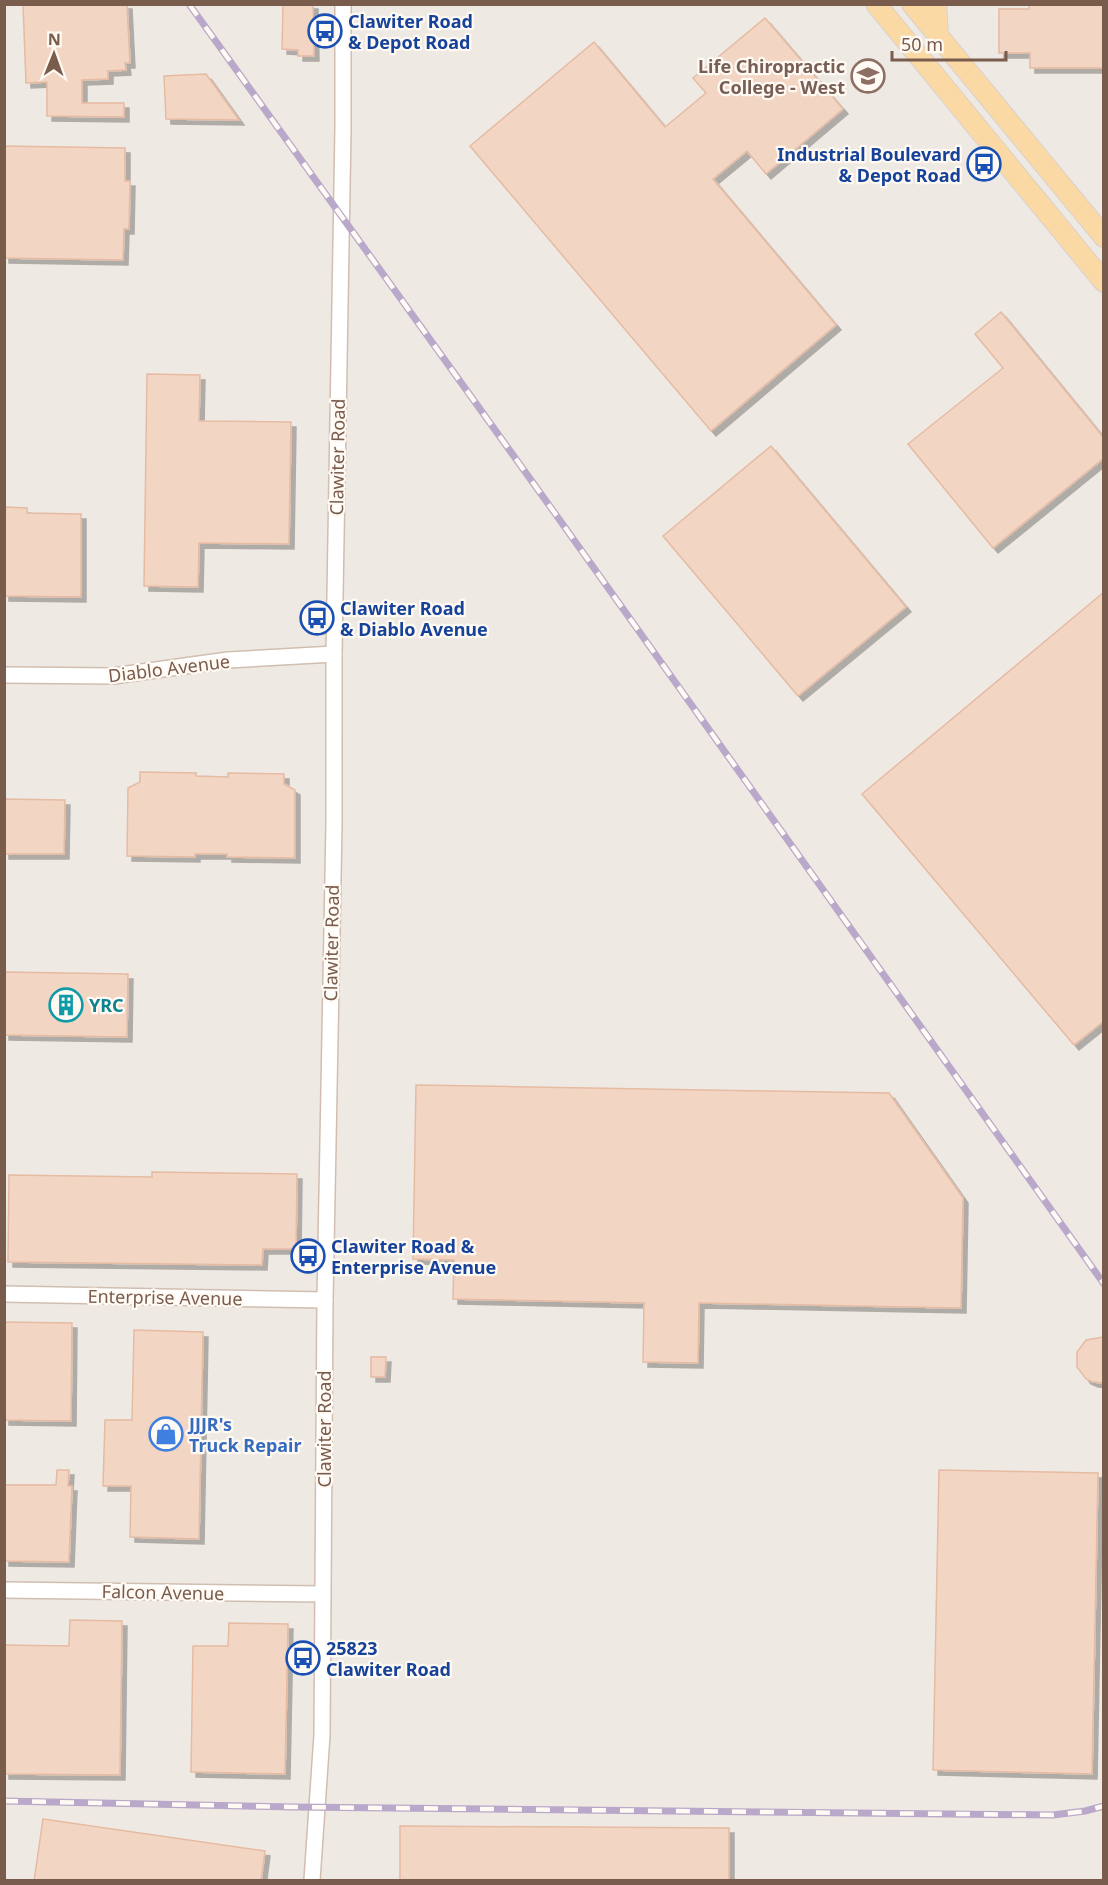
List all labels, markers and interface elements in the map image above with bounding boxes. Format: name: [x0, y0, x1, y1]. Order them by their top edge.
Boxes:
place label: Clawiter Road & Depot Road: [348, 9, 473, 54]
bus stop icon: Clawiter Road & Depot Road: [307, 13, 343, 49]
north arrow: [24, 24, 84, 84]
scale bar: [892, 24, 1006, 62]
text: N: [48, 28, 61, 50]
text: 50 m: [901, 32, 943, 56]
place label: Life Chiropractic College - West: [698, 54, 845, 99]
school or university icon: Life Chiropractic College - West: [850, 58, 886, 94]
place label: Industrial Boulevard & Depot Road: [777, 142, 961, 187]
bus stop icon: Industrial Boulevard & Depot Road: [966, 146, 1002, 182]
street label: Clawiter Road: [324, 398, 350, 516]
place label: Clawiter Road & Diablo Avenue: [340, 596, 488, 641]
bus stop icon: Clawiter Road & Diablo Avenue: [299, 600, 335, 636]
street label: Diablo Avenue: [107, 649, 231, 687]
street label: Clawiter Road: [318, 884, 344, 1002]
building icon: YRC: [48, 987, 84, 1023]
place label: YRC: [89, 993, 124, 1017]
place label: Clawiter Road & Enterprise Avenue: [331, 1234, 496, 1279]
bus stop icon: Clawiter Road & Enterprise Avenue: [290, 1238, 326, 1274]
street label: Enterprise Avenue: [87, 1284, 243, 1310]
street label: Clawiter Road: [312, 1371, 336, 1487]
place label: JJJR's Truck Repair: [187, 1412, 302, 1457]
shop icon: JJJR's Truck Repair: [148, 1416, 184, 1452]
street label: Falcon Avenue: [101, 1579, 225, 1605]
place label: 25823 Clawiter Road: [326, 1636, 451, 1681]
bus stop icon: 25823 Clawiter Road: [285, 1640, 321, 1676]

